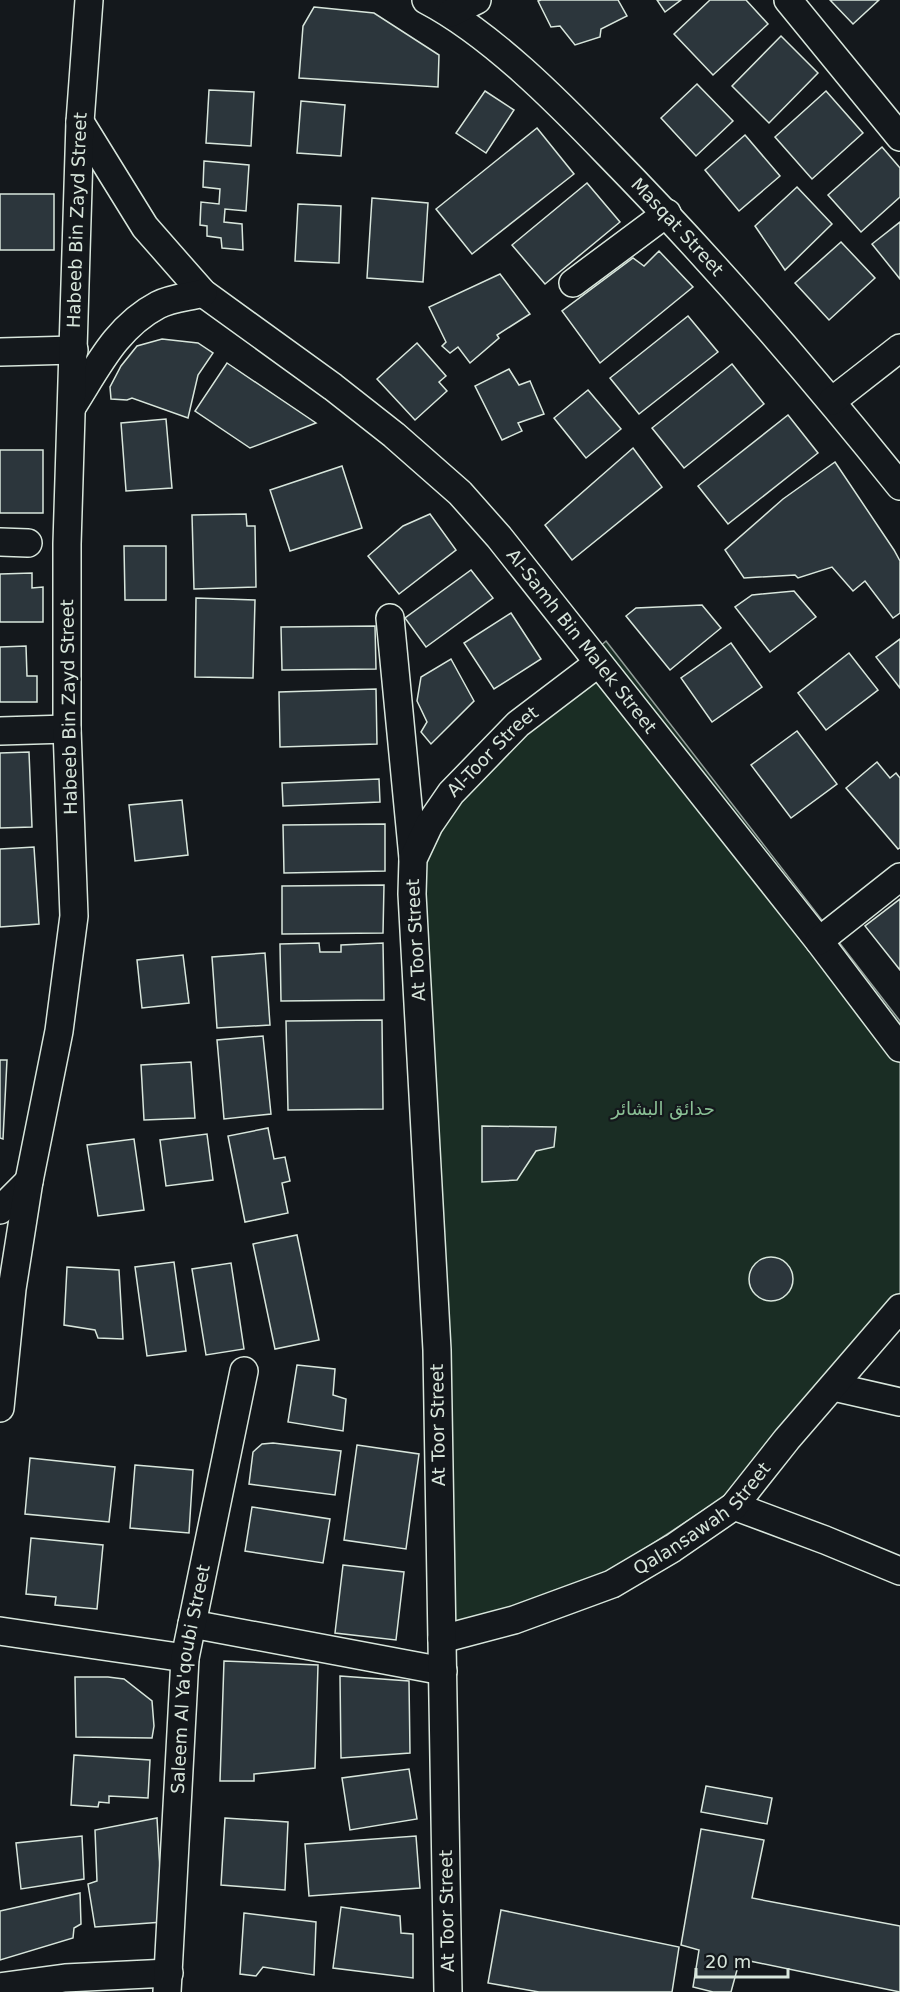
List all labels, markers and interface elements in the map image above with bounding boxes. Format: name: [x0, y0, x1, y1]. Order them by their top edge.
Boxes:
street label: Habeeb Bin Zayd Street: [63, 112, 91, 328]
street label: Masqat Street: [627, 173, 728, 280]
street label: Al-Samh Bin Malek Street: [503, 545, 661, 737]
street label: Habeeb Bin Zayd Street: [56, 599, 81, 815]
street label: Al-Toor Street: [442, 702, 542, 801]
street label: At Toor Street: [402, 878, 429, 1002]
park label: حدائق البشائر: [610, 1098, 715, 1120]
street label: At Toor Street: [426, 1364, 449, 1486]
street label: Qalansawah Street: [629, 1458, 774, 1579]
street label: Saleem Al Ya'qoubi Street: [167, 1563, 214, 1794]
street label: At Toor Street: [435, 1850, 458, 1972]
scale bar: [696, 1941, 788, 1979]
text: 20 m: [705, 1951, 751, 1972]

